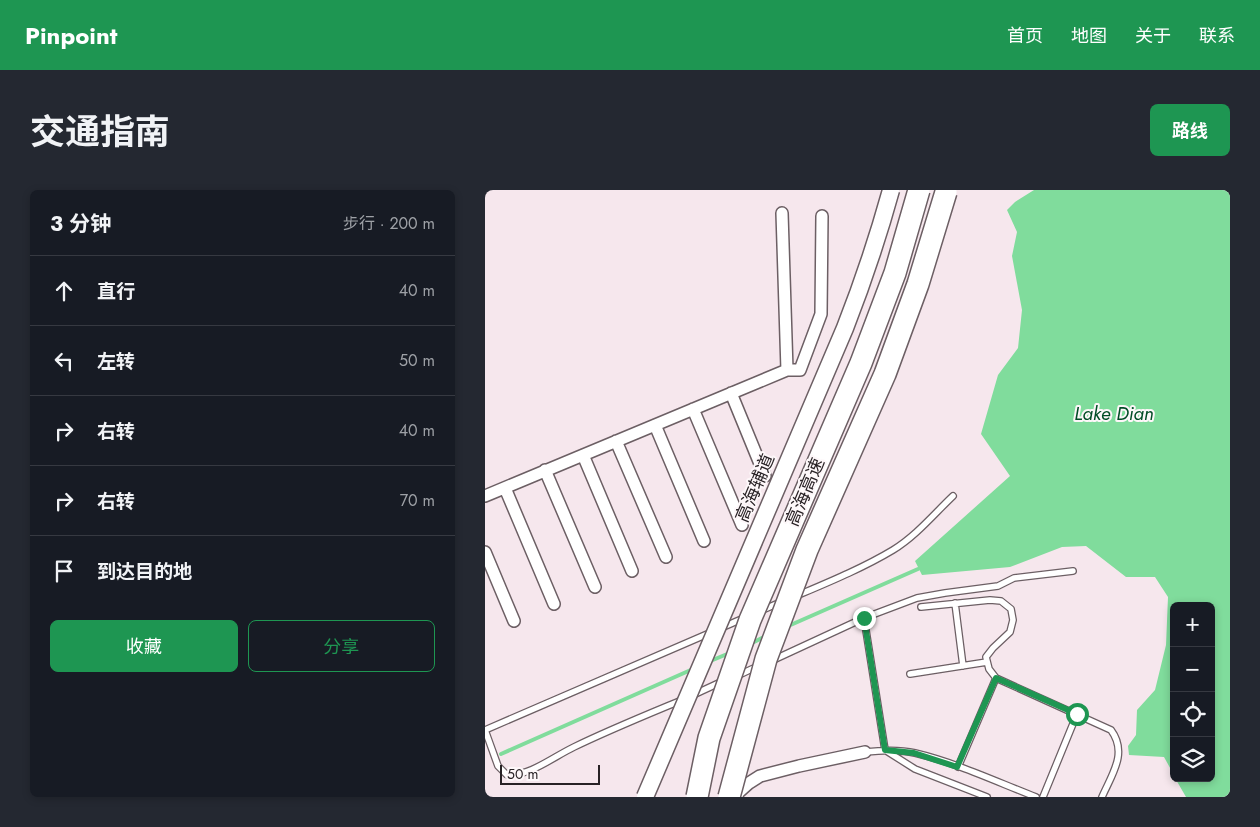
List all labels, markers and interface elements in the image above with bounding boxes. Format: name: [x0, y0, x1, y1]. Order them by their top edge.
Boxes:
text: Pinpoint: [25, 18, 117, 53]
text: 首页: [1007, 23, 1043, 49]
text: 地图: [1071, 23, 1107, 49]
text: 关于: [1135, 23, 1171, 49]
text: 联系: [1199, 23, 1235, 49]
button: 路线: [1150, 104, 1230, 156]
text: 交通指南: [30, 107, 170, 157]
text: 3 分钟: [50, 209, 111, 239]
text: 步行 · 200 m: [343, 212, 435, 235]
icon: ahead: [50, 277, 78, 305]
text: 直行: [97, 278, 135, 305]
text: 40 m: [399, 279, 435, 302]
icon: left: [50, 347, 78, 375]
text: 左转: [97, 348, 135, 375]
text: 50 m: [399, 349, 435, 372]
water label: Lake Dian: [1074, 400, 1154, 427]
icon: right: [50, 417, 78, 445]
text: 右转: [97, 418, 135, 445]
text: 40 m: [399, 419, 435, 442]
street label: 高海辅道: [729, 450, 781, 526]
street label: 高海高速: [779, 454, 831, 530]
icon: right: [50, 487, 78, 515]
text: 右转: [97, 488, 135, 515]
text: 70 m: [400, 489, 435, 512]
icon: arrive: [50, 557, 78, 585]
text: 到达目的地: [97, 558, 192, 585]
map controls: [1170, 602, 1215, 782]
button: +: [1170, 602, 1215, 647]
route end: [853, 607, 876, 630]
button: 收藏: [50, 620, 238, 672]
button: 分享: [248, 620, 435, 672]
button: −: [1170, 647, 1215, 692]
button: locate: [1170, 692, 1215, 737]
route start: [1066, 703, 1089, 726]
button: layers: [1170, 737, 1215, 782]
scale bar: [500, 762, 600, 785]
text: 50 m: [507, 764, 538, 784]

